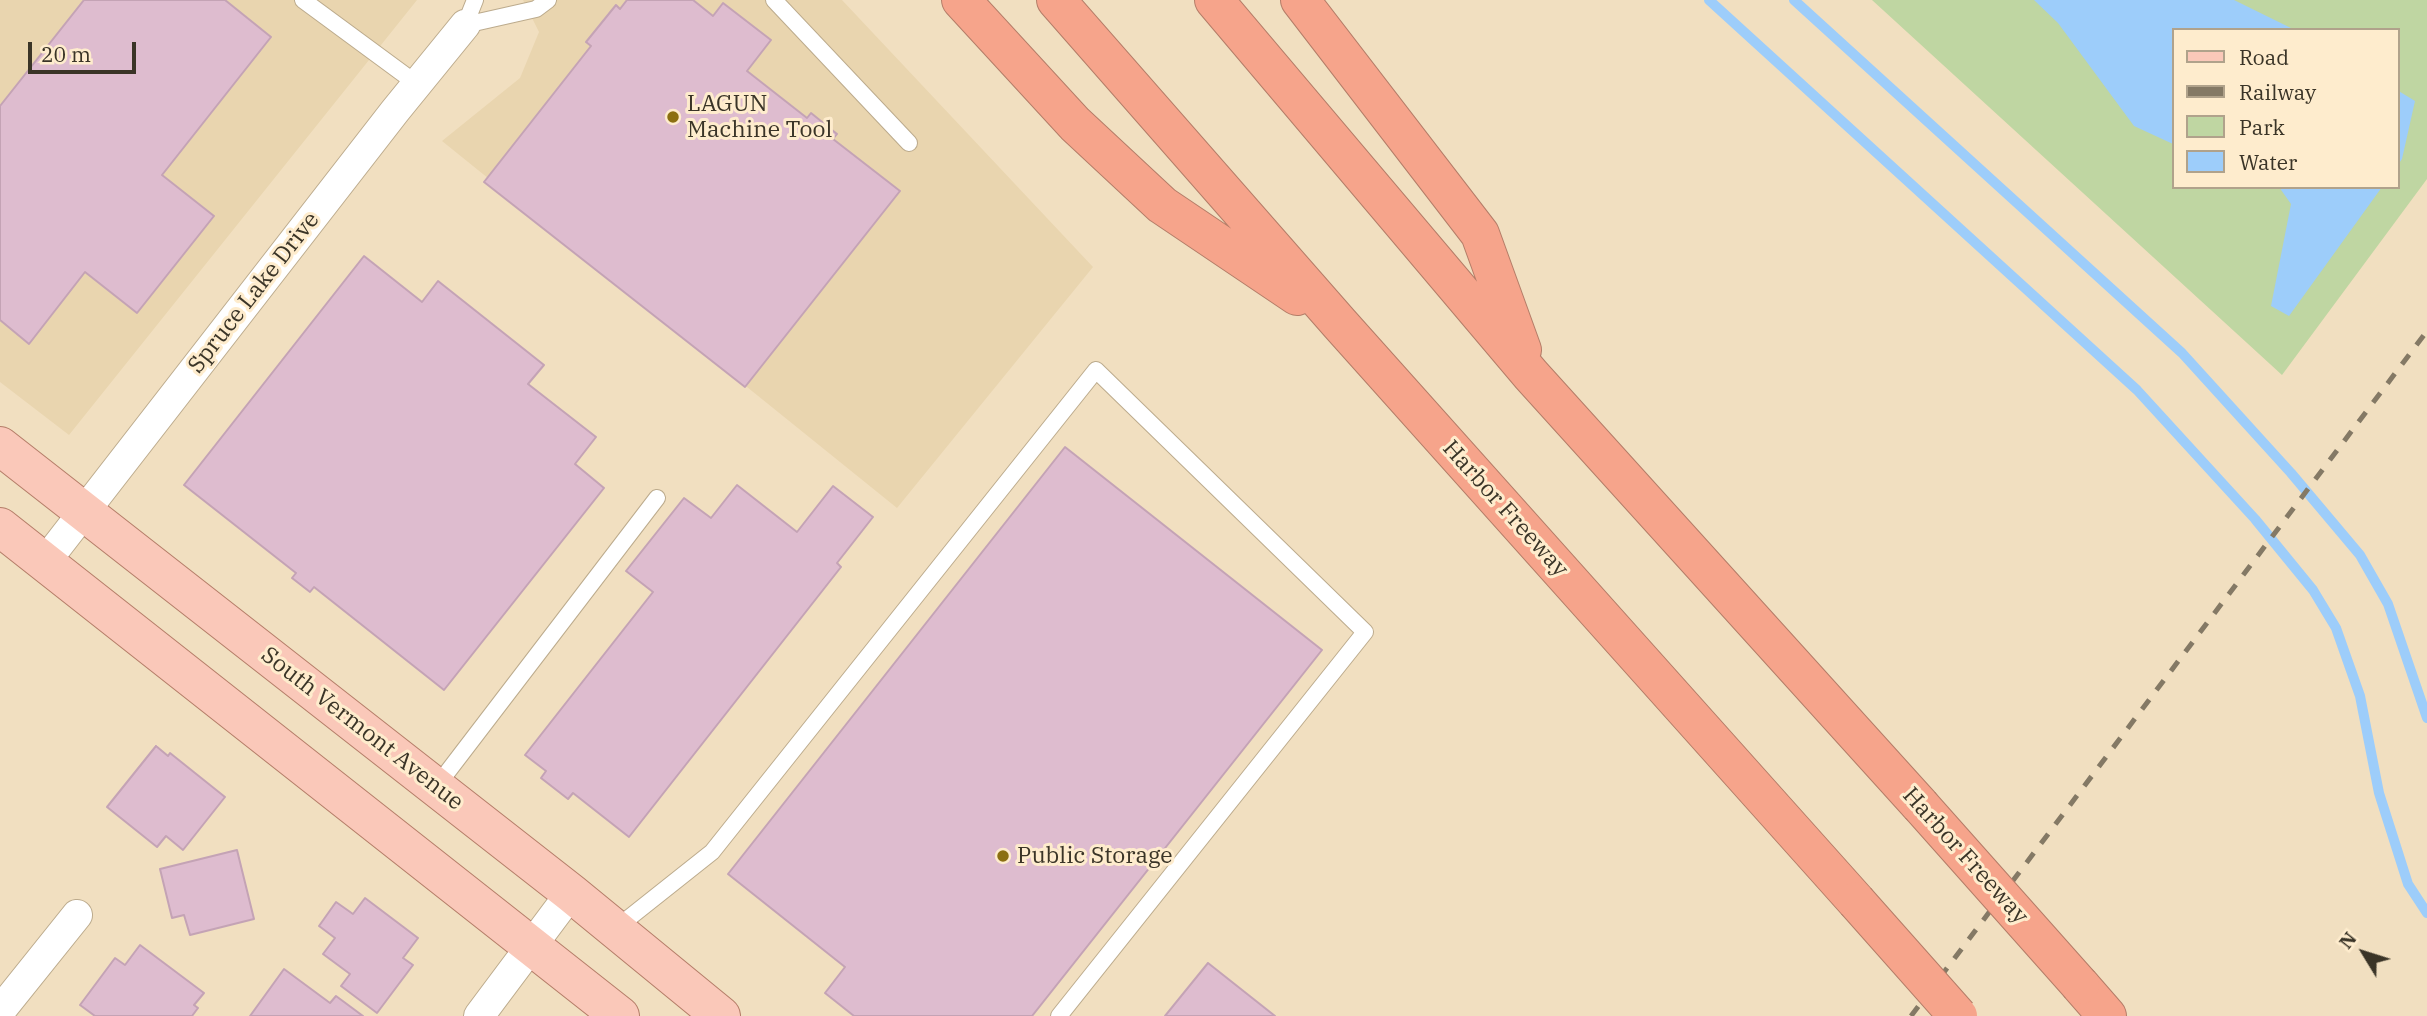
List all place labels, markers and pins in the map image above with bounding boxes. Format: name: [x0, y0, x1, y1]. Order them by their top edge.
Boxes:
place label: LAGUN Machine Tool: [687, 90, 832, 144]
marker: LAGUN Machine Tool: [665, 109, 681, 125]
place label: Public Storage: [1017, 842, 1173, 870]
marker: Public Storage: [995, 848, 1011, 864]

